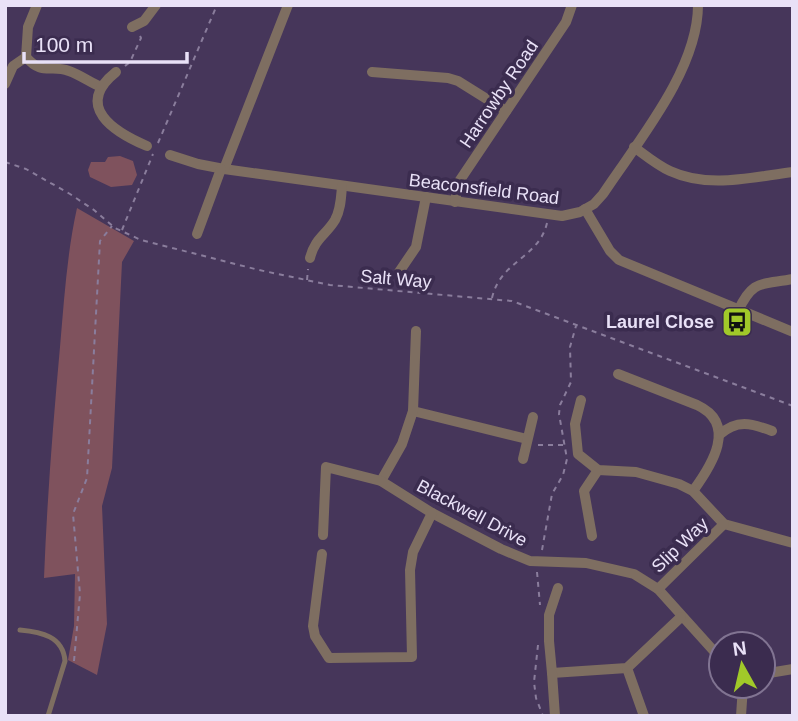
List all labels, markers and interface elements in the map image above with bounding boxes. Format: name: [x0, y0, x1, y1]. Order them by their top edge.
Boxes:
scale bar: [24, 21, 187, 65]
text: 100 m: [35, 33, 93, 56]
street label: Harrowby Road: [456, 37, 542, 151]
street label: Beaconsfield Road: [408, 170, 560, 208]
street label: Salt Way: [360, 266, 432, 292]
bus stop icon: Laurel Close: [720, 305, 754, 339]
place label: Laurel Close: [606, 312, 714, 332]
street label: Blackwell Drive: [413, 476, 531, 550]
street label: Slip Way: [648, 513, 712, 577]
north arrow: [707, 630, 777, 700]
text: N: [731, 637, 748, 660]

